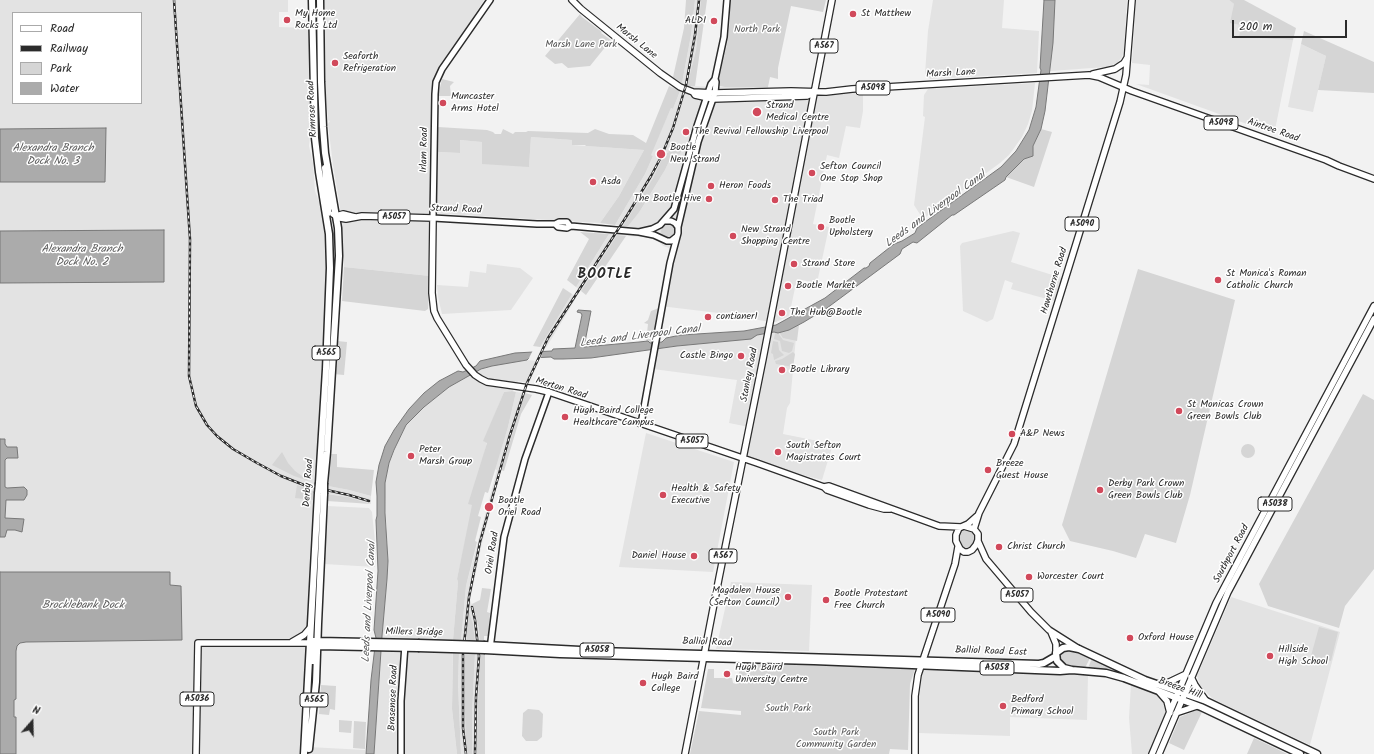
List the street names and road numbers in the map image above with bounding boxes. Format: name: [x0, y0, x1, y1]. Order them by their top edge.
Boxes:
street label: Marsh Lane: [613, 22, 659, 62]
road number: A567: [810, 39, 838, 53]
street label: Marsh Lane: [926, 67, 976, 81]
street label: Rimrose Road: [306, 80, 320, 138]
road number: A5098: [856, 81, 890, 95]
road number: A5098: [1204, 116, 1238, 130]
street label: Aintree Road: [1246, 117, 1300, 145]
street label: Irlam Road: [419, 127, 431, 173]
street label: Strand Road: [430, 203, 482, 217]
road number: A5057: [378, 210, 410, 224]
road number: A5090: [1065, 217, 1099, 231]
street label: Hawthorne Road: [1039, 246, 1071, 316]
road number: A565: [312, 346, 340, 360]
street label: Stanley Road: [739, 347, 761, 403]
street label: Merton Road: [534, 375, 588, 403]
road number: A5057: [676, 434, 708, 448]
street label: Derby Road: [301, 459, 317, 507]
road number: A5038: [1258, 497, 1292, 511]
street label: Southport Road: [1212, 523, 1252, 585]
street label: Oriel Road: [484, 531, 502, 575]
road number: A567: [709, 549, 737, 563]
road number: A5057: [1001, 588, 1033, 602]
road number: A5090: [921, 608, 955, 622]
street label: Millers Bridge: [385, 626, 443, 640]
street label: Balliol Road: [682, 636, 732, 650]
road number: A5058: [580, 643, 614, 657]
street label: Balliol Road East: [955, 645, 1027, 659]
road number: A5058: [980, 661, 1014, 675]
street label: Brasenose Road: [387, 665, 401, 731]
street label: Breeze Hill: [1157, 676, 1203, 702]
road number: A5036: [180, 692, 214, 706]
road number: A565: [300, 693, 328, 707]

